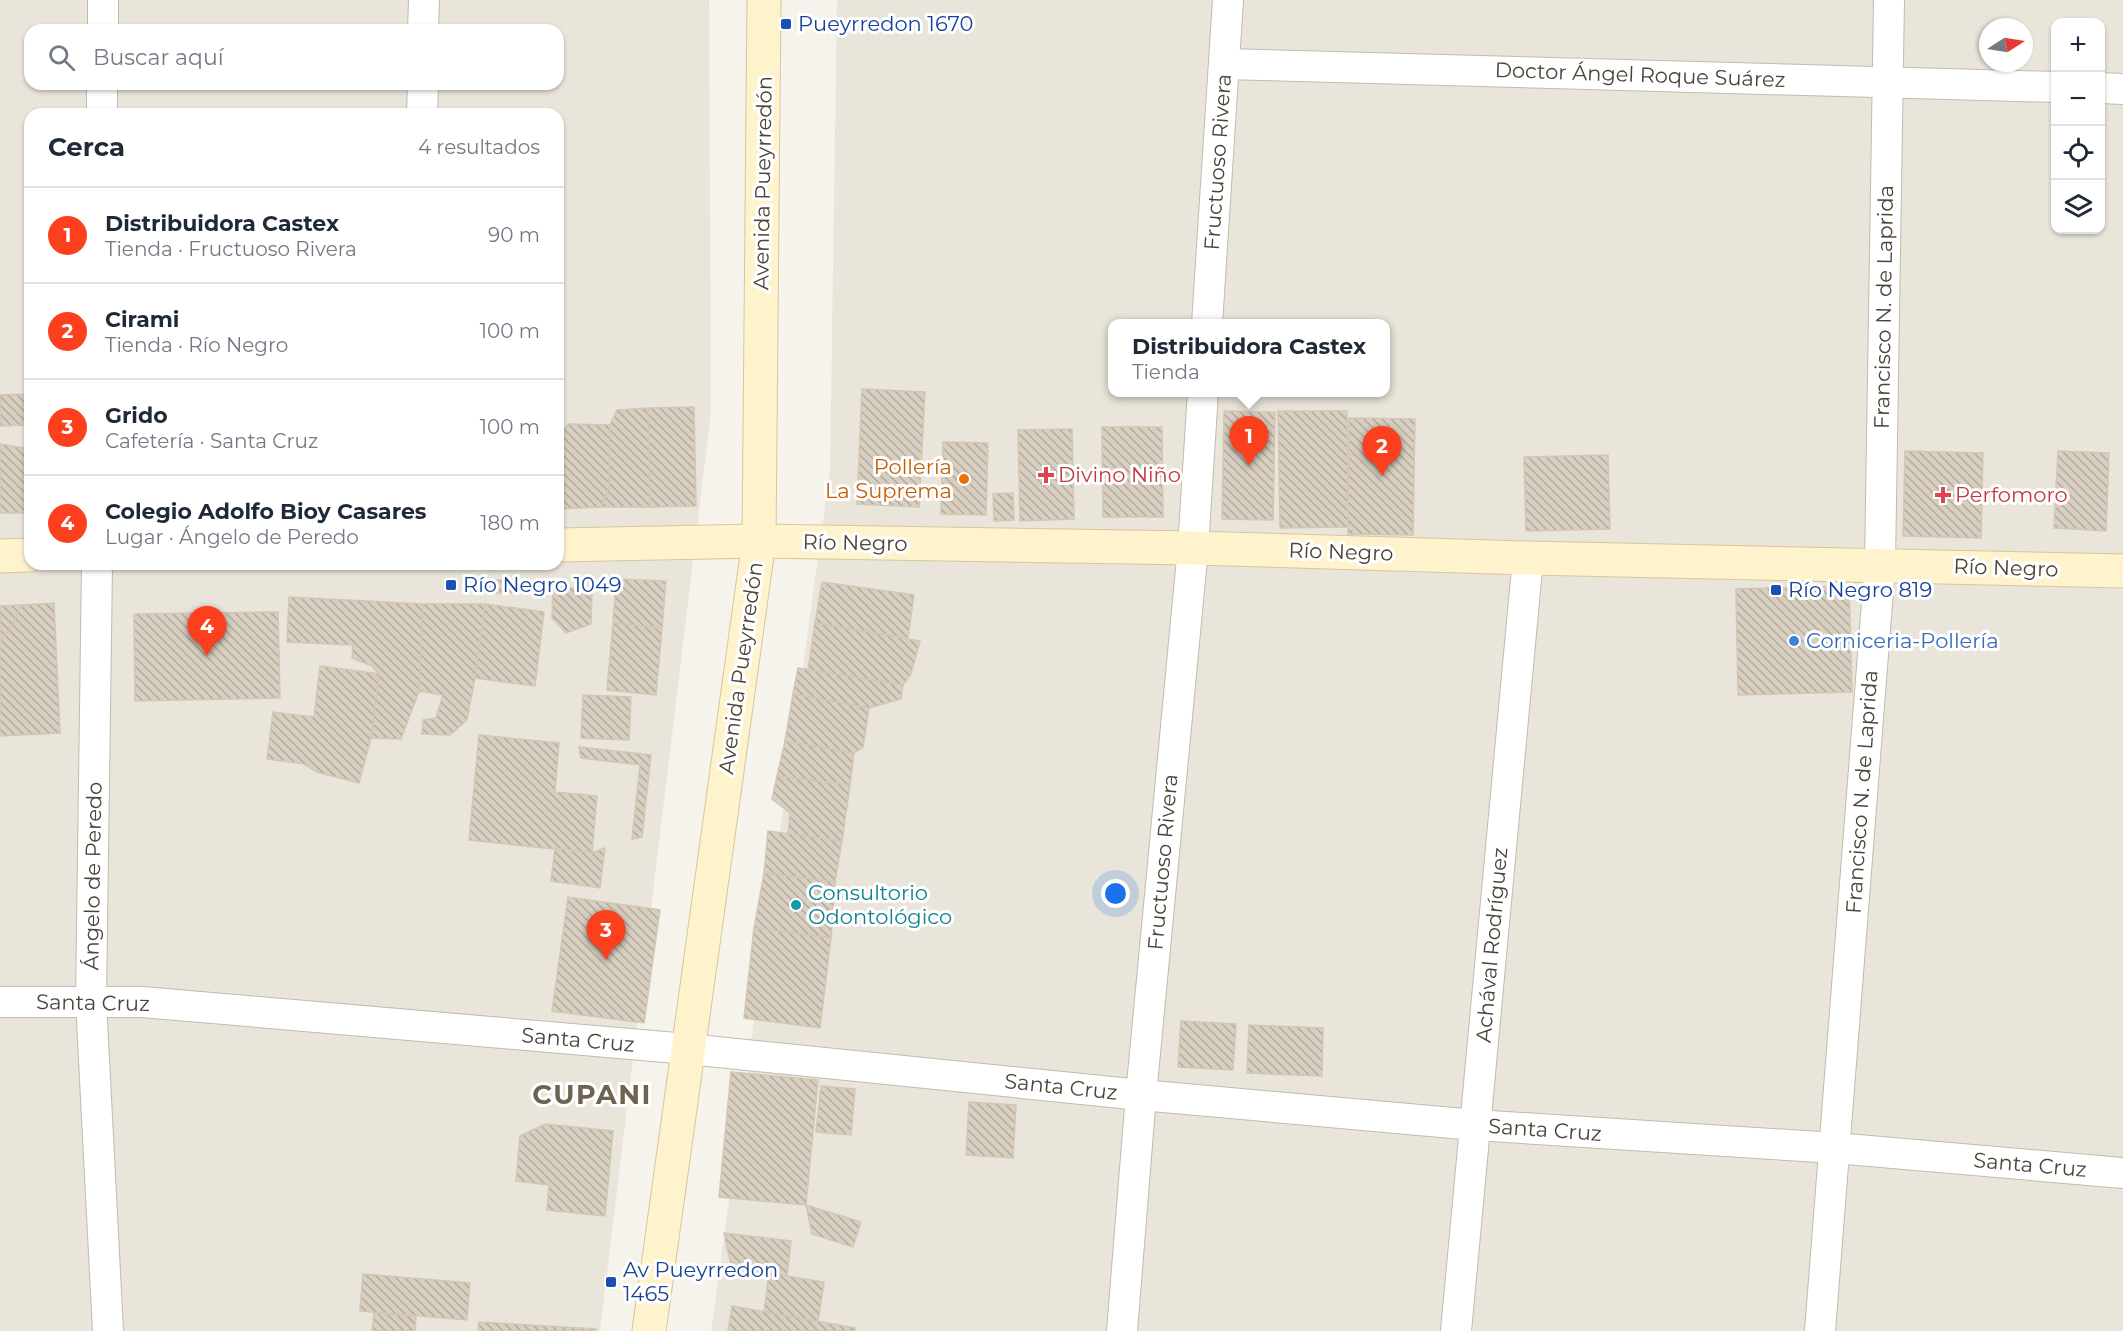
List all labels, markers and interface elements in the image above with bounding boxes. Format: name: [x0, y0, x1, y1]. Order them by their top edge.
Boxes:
place label: Pueyrredon 1670: [798, 11, 973, 36]
marker: Pueyrredon 1670: [779, 17, 793, 31]
north arrow: [1979, 18, 2033, 72]
map controls: [2051, 18, 2105, 234]
button: +: [2051, 18, 2105, 72]
search box: [24, 24, 564, 90]
icon: search: [45, 41, 78, 74]
text: Buscar aquí: [93, 44, 224, 71]
street label: Doctor Ángel Roque Suárez: [1494, 57, 1786, 92]
button: −: [2051, 72, 2105, 126]
street label: Fructuoso Rivera: [1199, 73, 1236, 251]
street label: Avenida Pueyrredón: [748, 76, 777, 290]
button: locate: [2051, 126, 2105, 180]
text: Cerca: [48, 131, 125, 163]
text: 4 resultados: [418, 135, 540, 159]
button: layers: [2051, 180, 2105, 234]
street label: Francisco N. de Laprida: [1869, 185, 1898, 429]
text: Distribuidora Castex: [105, 210, 339, 237]
text: 1: [64, 223, 71, 247]
text: 90 m: [488, 223, 540, 247]
text: Tienda · Fructuoso Rivera: [105, 237, 357, 261]
text: Cirami: [105, 306, 179, 333]
text: 2: [62, 319, 73, 343]
text: 100 m: [480, 319, 540, 343]
popup: [1108, 319, 1390, 397]
text: Tienda · Río Negro: [105, 333, 288, 357]
text: Distribuidora Castex: [1132, 333, 1366, 360]
text: Tienda: [1132, 360, 1200, 384]
text: Grido: [105, 402, 168, 429]
text: 3: [62, 415, 73, 439]
text: 100 m: [480, 415, 540, 439]
pin: 1: [1230, 416, 1268, 466]
pin: 2: [1362, 426, 1402, 476]
text: Cafetería · Santa Cruz: [105, 429, 318, 453]
place label: Pollería La Suprema: [825, 454, 952, 503]
place label: Divino Niño: [1058, 462, 1181, 487]
marker: Divino Niño: [1039, 468, 1053, 482]
marker: Pollería La Suprema: [957, 472, 971, 486]
place label: Perfomoro: [1955, 482, 2068, 507]
marker: Perfomoro: [1936, 488, 1950, 502]
text: Colegio Adolfo Bioy Casares: [105, 498, 427, 525]
text: 4: [61, 511, 74, 535]
text: 180 m: [480, 511, 540, 535]
text: Lugar · Ángelo de Peredo: [105, 525, 359, 549]
street label: Río Negro: [802, 529, 908, 556]
street label: Río Negro: [1288, 537, 1394, 566]
street label: Río Negro: [1953, 553, 2059, 582]
street label: Avenida Pueyrredón: [713, 560, 768, 776]
place label: Río Negro 1049: [463, 572, 621, 597]
place label: Río Negro 819: [1788, 577, 1932, 602]
marker: Río Negro 1049: [444, 578, 458, 592]
marker: Río Negro 819: [1769, 583, 1783, 597]
pin: 4: [188, 606, 226, 656]
place label: Corniceria-Pollería: [1806, 628, 1999, 653]
marker: Corniceria-Pollería: [1787, 634, 1801, 648]
street label: Francisco N. de Laprida: [1841, 669, 1882, 915]
street label: Fructuoso Rivera: [1142, 773, 1183, 951]
street label: Ángelo de Peredo: [78, 781, 107, 971]
street label: Achával Rodríguez: [1471, 846, 1512, 1044]
your location: [1101, 879, 1130, 908]
place label: Consultorio Odontológico: [808, 880, 952, 929]
marker: Consultorio Odontológico: [789, 898, 803, 912]
pin: 3: [586, 910, 626, 960]
street label: Santa Cruz: [36, 989, 150, 1016]
street label: Santa Cruz: [520, 1022, 636, 1057]
street label: Santa Cruz: [1003, 1068, 1119, 1105]
district label: CUPANI: [532, 1078, 652, 1111]
street label: Santa Cruz: [1487, 1113, 1603, 1146]
street label: Santa Cruz: [1972, 1147, 2088, 1182]
place label: Av Pueyrredon 1465: [623, 1257, 778, 1306]
marker: Av Pueyrredon 1465: [604, 1275, 618, 1289]

